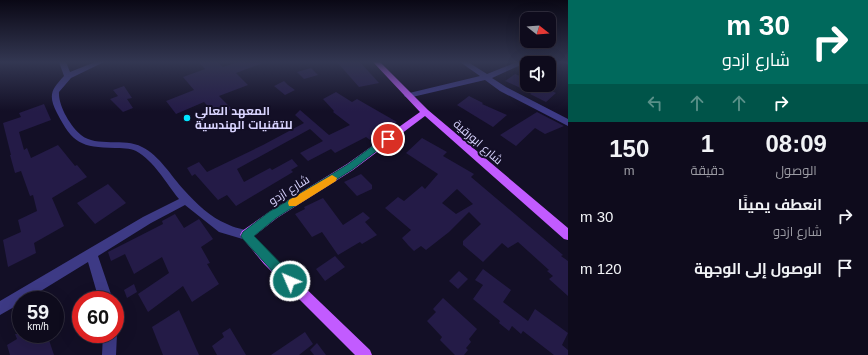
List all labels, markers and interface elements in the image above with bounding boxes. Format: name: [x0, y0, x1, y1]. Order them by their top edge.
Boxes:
text: 30 m: [726, 10, 790, 41]
north arrow: [520, 12, 556, 48]
map controls: [520, 12, 556, 92]
icon: right: [804, 16, 856, 68]
text: شارع ازدو: [722, 50, 790, 70]
button: sound: [520, 56, 556, 92]
icon: left: [644, 92, 666, 114]
icon: ahead: [686, 92, 708, 114]
icon: ahead: [728, 92, 750, 114]
icon: right: [770, 92, 792, 114]
place label: المعهد العالي للتقنيات الهندسية: [195, 104, 292, 133]
marker: المعهد العالي للتقنيات الهندسية: [182, 113, 192, 123]
street label: شارع ابورقية: [450, 117, 506, 168]
pin: [371, 122, 405, 156]
icon: arrive: [377, 128, 399, 150]
text: 1: [701, 130, 714, 157]
text: 08:09: [765, 130, 827, 157]
text: 150: [609, 135, 649, 162]
text: m: [624, 163, 635, 178]
text: دقيقة: [690, 163, 724, 178]
text: الوصول: [775, 163, 817, 178]
street label: شارع ازدو: [266, 172, 313, 209]
text: انعطف يمينًا: [738, 196, 822, 213]
icon: right: [834, 205, 856, 227]
text: 30 m: [580, 208, 613, 225]
text: شارع ازدو: [773, 224, 822, 239]
icon: arrive: [834, 257, 856, 279]
position arrow: [269, 260, 311, 302]
text: 120 m: [580, 260, 622, 277]
text: الوصول إلى الوجهة: [694, 260, 822, 277]
speed limit sign: 60: [72, 291, 124, 343]
text: 59: [27, 301, 49, 323]
text: km/h: [27, 321, 49, 332]

